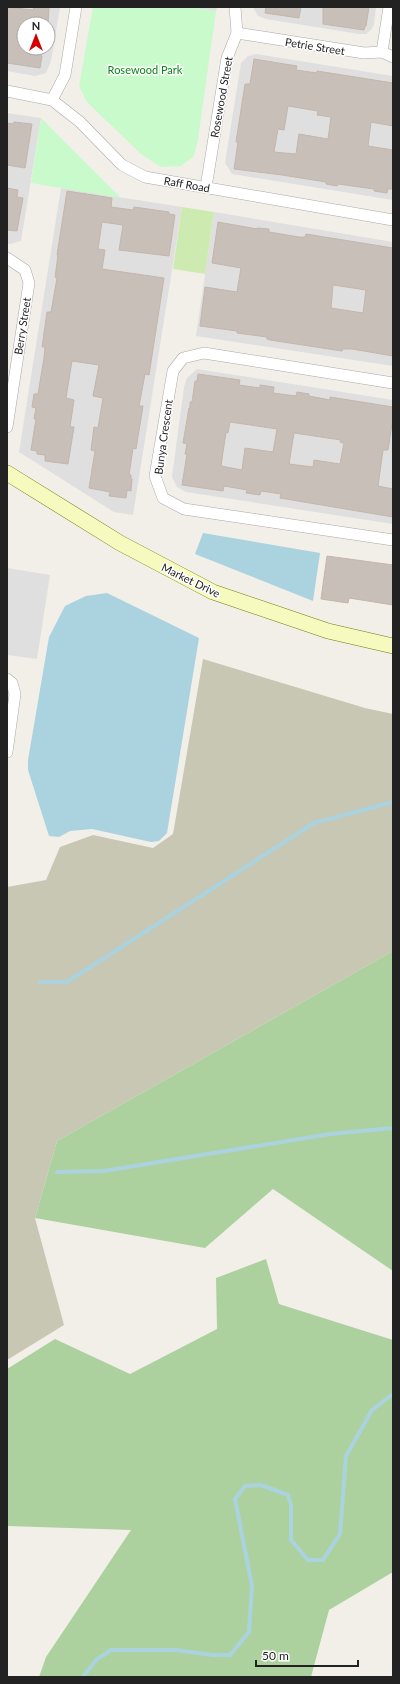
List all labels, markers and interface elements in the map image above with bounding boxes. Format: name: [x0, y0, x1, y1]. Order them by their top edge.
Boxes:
north arrow: [16, 16, 56, 56]
text: N: [32, 19, 40, 32]
street label: Petrie Street: [284, 35, 346, 57]
street label: Rosewood Street: [207, 55, 235, 139]
park label: Rosewood Park: [108, 63, 183, 76]
street label: Raff Road: [163, 174, 211, 194]
street label: Berry Street: [11, 296, 33, 356]
street label: Bunya Crescent: [151, 399, 175, 475]
street label: Market Drive: [160, 560, 223, 600]
scale bar: [256, 1642, 358, 1668]
text: 50 m: [262, 1648, 289, 1663]

